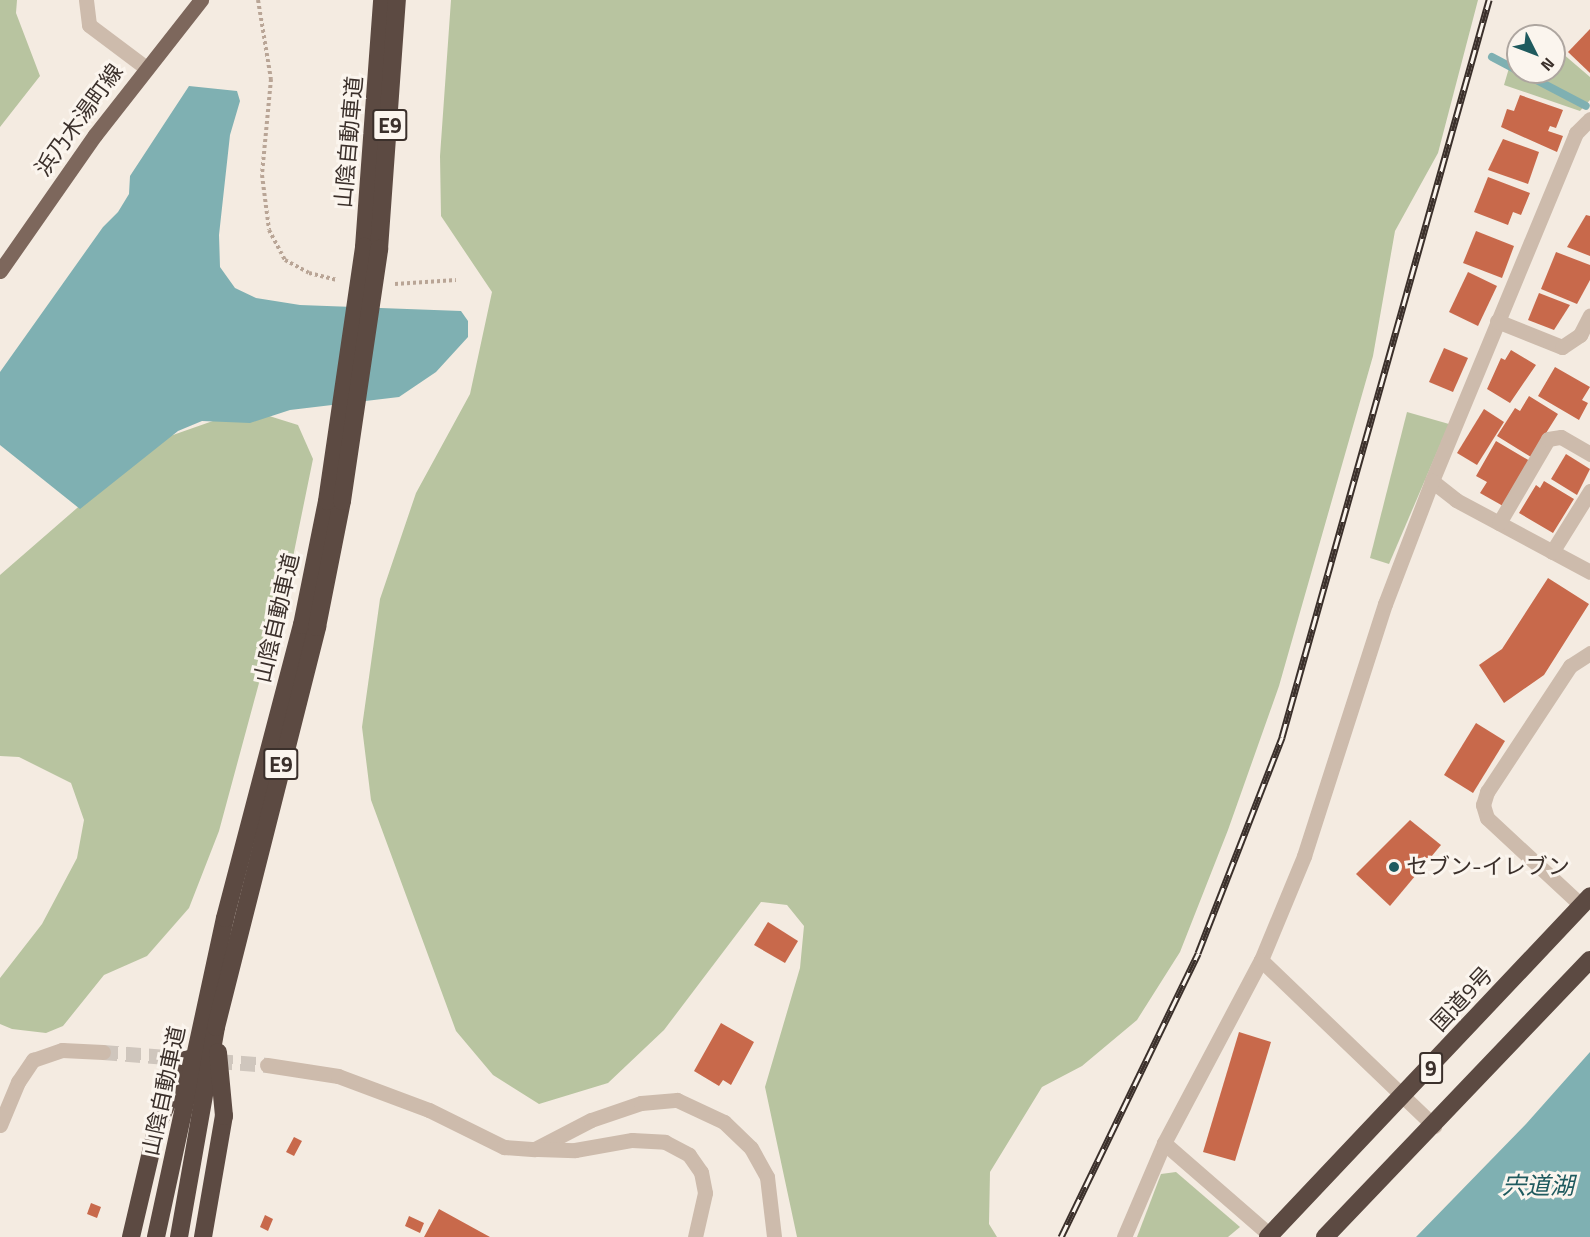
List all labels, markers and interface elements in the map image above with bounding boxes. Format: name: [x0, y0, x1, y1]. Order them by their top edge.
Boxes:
north arrow: [1506, 24, 1566, 84]
text: N: [1535, 53, 1561, 77]
street label: 浜乃木湯町線: [30, 59, 128, 181]
street label: 山陰自動車道: [330, 75, 368, 209]
road number: E9: [372, 107, 408, 143]
street label: 山陰自動車道: [249, 551, 305, 685]
road number: E9: [263, 746, 299, 782]
place label: セブン-イレブン: [1406, 854, 1570, 880]
marker: セブン-イレブン: [1387, 860, 1401, 874]
street label: 国道9号: [1426, 961, 1498, 1037]
street label: 山陰自動車道: [137, 1024, 191, 1158]
road number: 9: [1419, 1050, 1443, 1086]
water label: 宍道湖: [1502, 1172, 1574, 1200]

